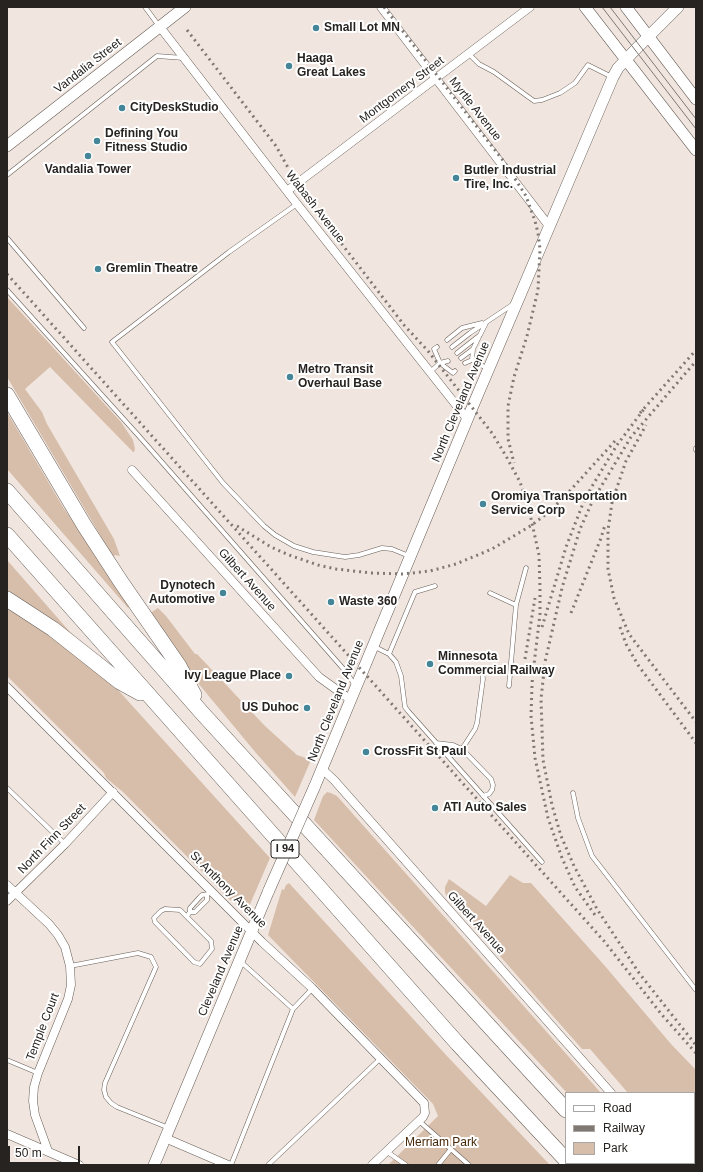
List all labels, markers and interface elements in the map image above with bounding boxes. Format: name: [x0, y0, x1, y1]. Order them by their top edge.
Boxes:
place label: Small Lot MN: [324, 21, 400, 35]
marker: Small Lot MN: [311, 23, 321, 33]
street label: Vandalia Street: [52, 35, 124, 97]
place label: Haaga Great Lakes: [297, 52, 366, 80]
street label: Montgomery Street: [357, 54, 447, 126]
marker: Haaga Great Lakes: [284, 61, 294, 71]
street label: Myrtle Avenue: [446, 74, 504, 144]
place label: CityDeskStudio: [130, 101, 219, 115]
marker: CityDeskStudio: [117, 103, 127, 113]
place label: Defining You Fitness Studio: [105, 127, 188, 155]
marker: Defining You Fitness Studio: [92, 136, 102, 146]
marker: Vandalia Tower: [83, 151, 93, 161]
place label: Vandalia Tower: [45, 163, 131, 177]
place label: Butler Industrial Tire, Inc.: [464, 164, 556, 192]
street label: Wabash Avenue: [282, 168, 348, 246]
marker: Butler Industrial Tire, Inc.: [451, 173, 461, 183]
place label: Gremlin Theatre: [106, 262, 198, 276]
marker: Gremlin Theatre: [93, 264, 103, 274]
street label: North Cleveland Avenue: [429, 339, 493, 465]
place label: Metro Transit Overhaul Base: [298, 363, 382, 391]
marker: Metro Transit Overhaul Base: [285, 372, 295, 382]
place label: Oromiya Transportation Service Corp: [491, 490, 627, 518]
marker: Oromiya Transportation Service Corp: [478, 499, 488, 509]
street label: Gilbert Avenue: [215, 546, 279, 614]
place label: Dynotech Automotive: [149, 579, 215, 607]
marker: Dynotech Automotive: [218, 588, 228, 598]
place label: Waste 360: [339, 595, 397, 609]
marker: Waste 360: [326, 597, 336, 607]
street label: North Cleveland Avenue: [305, 638, 367, 764]
place label: Minnesota Commercial Railway: [438, 650, 555, 678]
marker: Minnesota Commercial Railway: [425, 659, 435, 669]
place label: Ivy League Place: [184, 669, 281, 683]
marker: Ivy League Place: [284, 671, 294, 681]
place label: US Duhoc: [242, 701, 299, 715]
marker: US Duhoc: [302, 703, 312, 713]
place label: CrossFit St Paul: [374, 745, 467, 759]
marker: CrossFit St Paul: [361, 747, 371, 757]
street label: North Finn Street: [15, 801, 89, 877]
place label: ATI Auto Sales: [443, 801, 527, 815]
marker: ATI Auto Sales: [430, 803, 440, 813]
road number: I 94: [271, 840, 299, 858]
street label: St Anthony Avenue: [187, 849, 269, 931]
street label: Gilbert Avenue: [444, 889, 508, 957]
street label: Cleveland Avenue: [195, 923, 247, 1019]
street label: Temple Court: [23, 991, 63, 1063]
legend: [565, 1092, 695, 1164]
text: Road: [603, 1101, 632, 1115]
text: Railway: [603, 1121, 645, 1135]
park label: Merriam Park: [405, 1136, 477, 1150]
scale bar: [10, 1138, 82, 1164]
text: Park: [603, 1141, 628, 1155]
text: 50 m: [15, 1146, 42, 1160]

